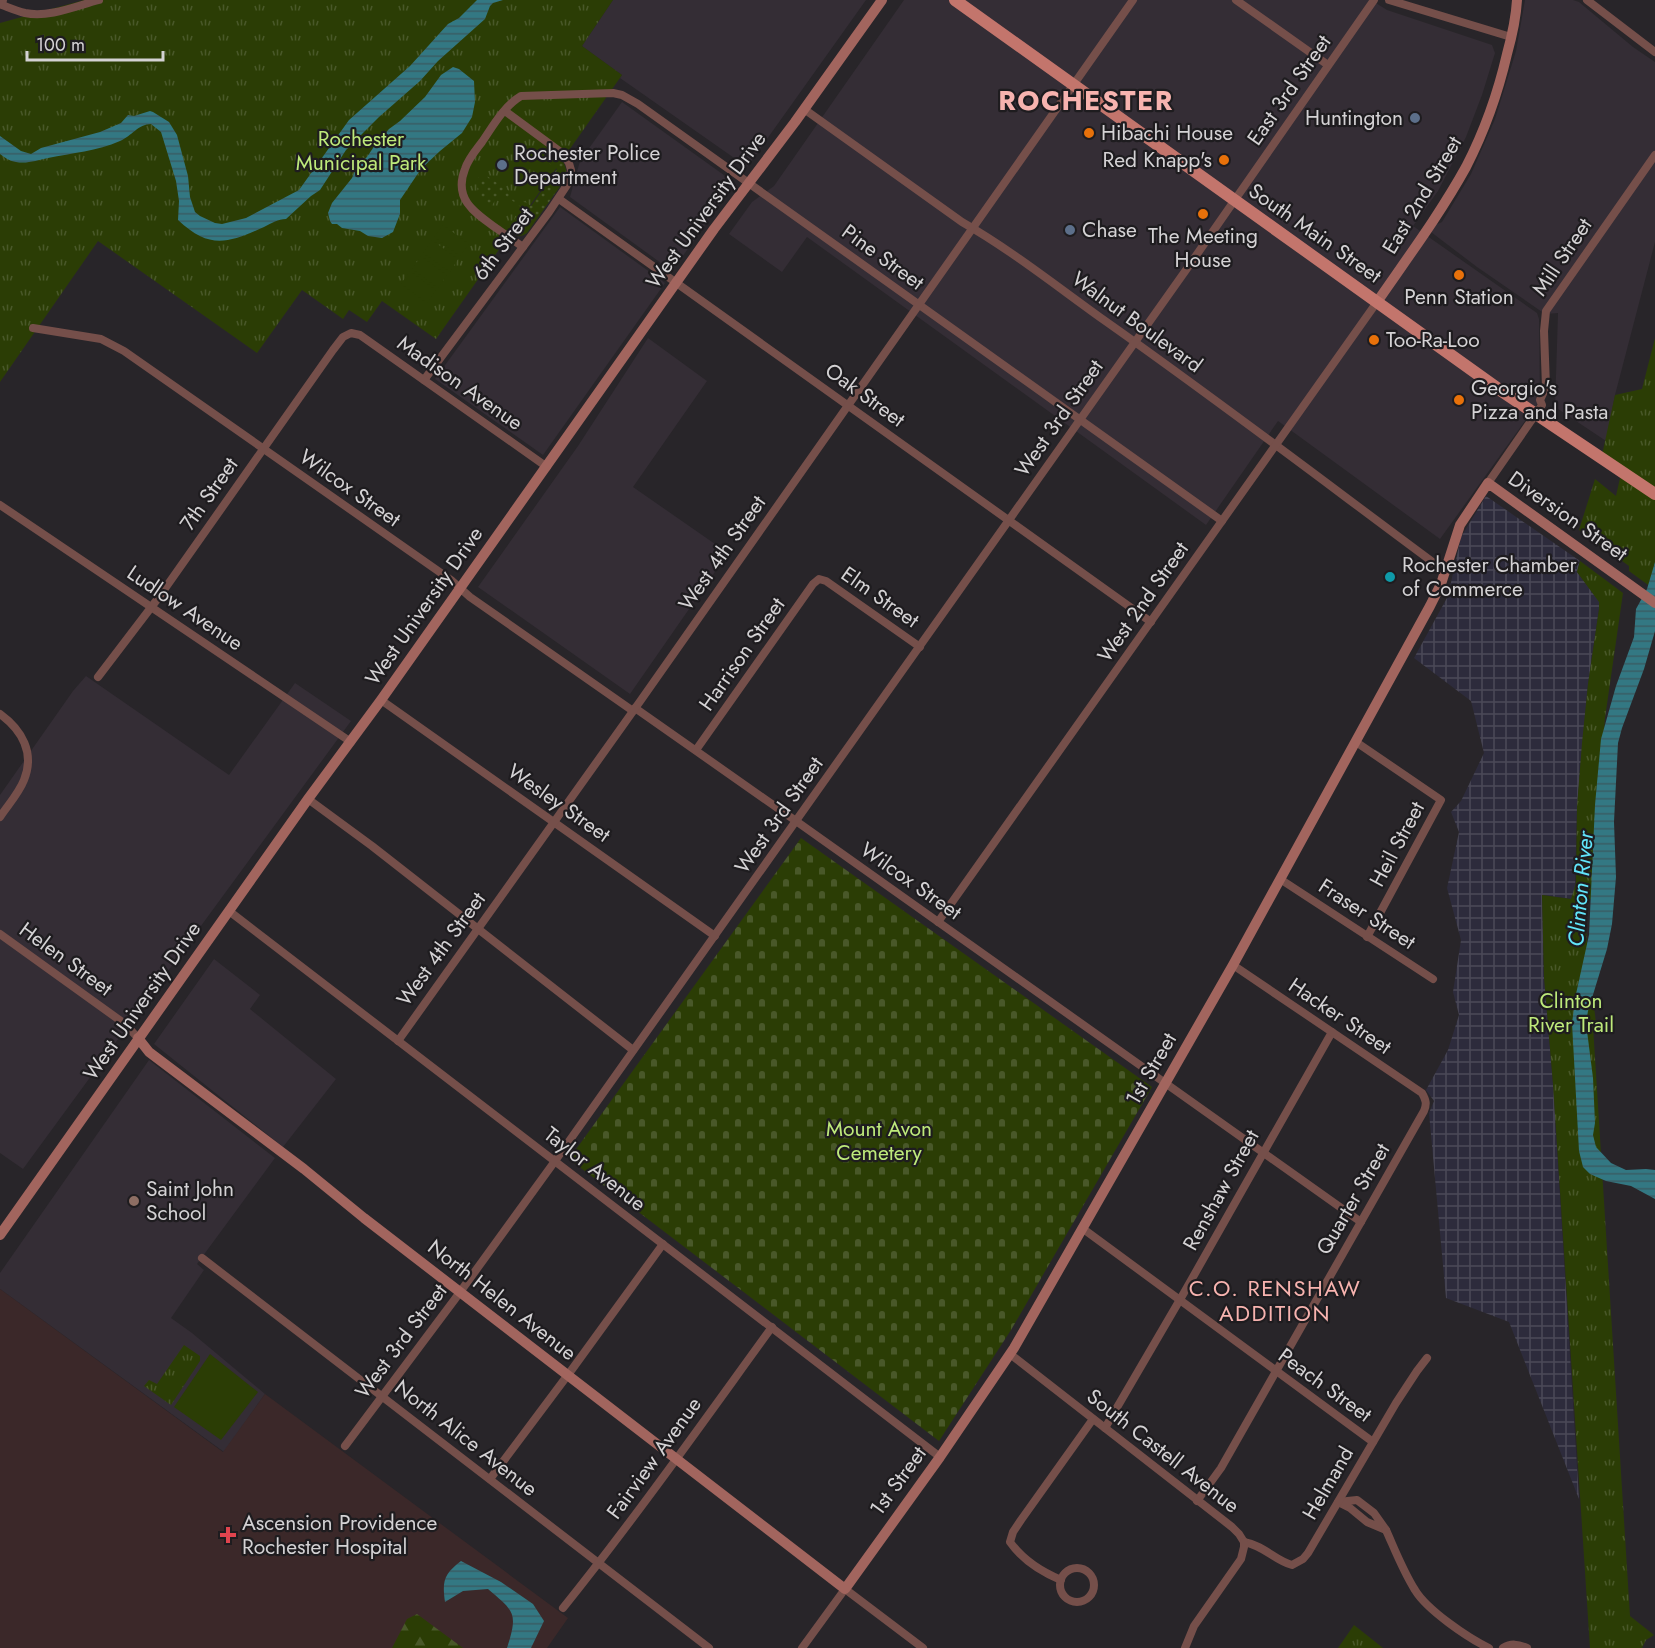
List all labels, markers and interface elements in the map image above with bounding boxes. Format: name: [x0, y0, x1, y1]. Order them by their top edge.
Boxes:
scale bar: [27, 24, 164, 62]
street label: East 3rd Street: [1240, 29, 1338, 151]
text: 100 m: [36, 32, 85, 58]
district label: ROCHESTER: [998, 81, 1174, 120]
place label: Huntington: [1305, 103, 1403, 133]
marker: Huntington: [1408, 111, 1422, 125]
place label: Hibachi House: [1101, 118, 1233, 148]
park label: Rochester Municipal Park: [296, 124, 427, 178]
street label: West University Drive: [639, 125, 773, 295]
marker: Hibachi House: [1082, 126, 1096, 140]
street label: East 2nd Street: [1375, 130, 1469, 260]
place label: Rochester Police Department: [514, 138, 661, 192]
place label: Red Knapp's: [1103, 145, 1212, 175]
marker: Red Knapp's: [1217, 153, 1231, 167]
marker: Rochester Police Department: [495, 158, 509, 172]
street label: South Main Street: [1242, 176, 1388, 290]
street label: 6th Street: [466, 201, 540, 287]
marker: The Meeting House: [1196, 207, 1210, 221]
street label: Mill Street: [1525, 212, 1599, 302]
place label: Chase: [1082, 215, 1137, 245]
street label: Pine Street: [836, 217, 930, 297]
place label: The Meeting House: [1148, 221, 1258, 275]
marker: Chase: [1063, 223, 1077, 237]
street label: Walnut Boulevard: [1065, 264, 1209, 380]
marker: Penn Station: [1452, 268, 1466, 282]
place label: Penn Station: [1404, 282, 1514, 312]
place label: Too-Ra-Loo: [1386, 325, 1480, 355]
street label: Madison Avenue: [391, 328, 529, 438]
marker: Too-Ra-Loo: [1367, 333, 1381, 347]
street label: West 3rd Street: [1007, 353, 1111, 483]
street label: Oak Street: [819, 356, 911, 434]
place label: Georgio's Pizza and Pasta: [1471, 373, 1608, 427]
marker: Georgio's Pizza and Pasta: [1452, 393, 1466, 407]
street label: Wilcox Street: [293, 442, 407, 534]
street label: 7th Street: [173, 451, 245, 537]
street label: Diversion Street: [1502, 464, 1634, 568]
street label: West 4th Street: [671, 489, 773, 617]
street label: West University Drive: [358, 520, 490, 691]
street label: West 2nd Street: [1090, 536, 1196, 668]
place label: Rochester Chamber of Commerce: [1402, 550, 1578, 604]
street label: Ludlow Avenue: [121, 558, 249, 658]
street label: Elm Street: [835, 559, 925, 635]
marker: Rochester Chamber of Commerce: [1383, 570, 1397, 584]
street label: Harrison Street: [692, 591, 792, 717]
street label: West 3rd Street: [727, 750, 831, 880]
street label: Wesley Street: [502, 756, 616, 850]
street label: Heil Street: [1362, 796, 1432, 892]
water label: Clinton River: [1559, 828, 1601, 948]
street label: Wilcox Street: [854, 835, 968, 927]
street label: Fraser Street: [1313, 871, 1421, 957]
street label: West 4th Street: [389, 886, 493, 1012]
street label: Helen Street: [13, 915, 119, 1003]
street label: West University Drive: [76, 915, 208, 1086]
street label: Hacker Street: [1282, 970, 1398, 1062]
park label: Clinton River Trail: [1528, 986, 1614, 1040]
street label: 1st Street: [1118, 1027, 1184, 1111]
park label: Mount Avon Cemetery: [826, 1114, 932, 1168]
street label: Taylor Avenue: [538, 1120, 652, 1219]
street label: Renshaw Street: [1175, 1124, 1267, 1256]
street label: Quarter Street: [1309, 1138, 1397, 1260]
place label: Saint John School: [146, 1174, 234, 1228]
marker: Saint John School: [127, 1194, 141, 1208]
street label: North Helen Avenue: [421, 1232, 583, 1368]
district label: C.O. RENSHAW ADDITION: [1189, 1272, 1361, 1329]
street label: West 3rd Street: [348, 1277, 454, 1405]
street label: Peach Street: [1272, 1341, 1378, 1429]
street label: North Alice Avenue: [388, 1373, 544, 1504]
street label: South Castell Avenue: [1080, 1382, 1246, 1520]
street label: Fairview Avenue: [599, 1391, 709, 1525]
street label: 1st Street: [863, 1440, 933, 1522]
street label: Helmand: [1295, 1441, 1361, 1525]
place label: Ascension Providence Rochester Hospital: [242, 1508, 438, 1562]
marker: Ascension Providence Rochester Hospital: [219, 1526, 237, 1544]

